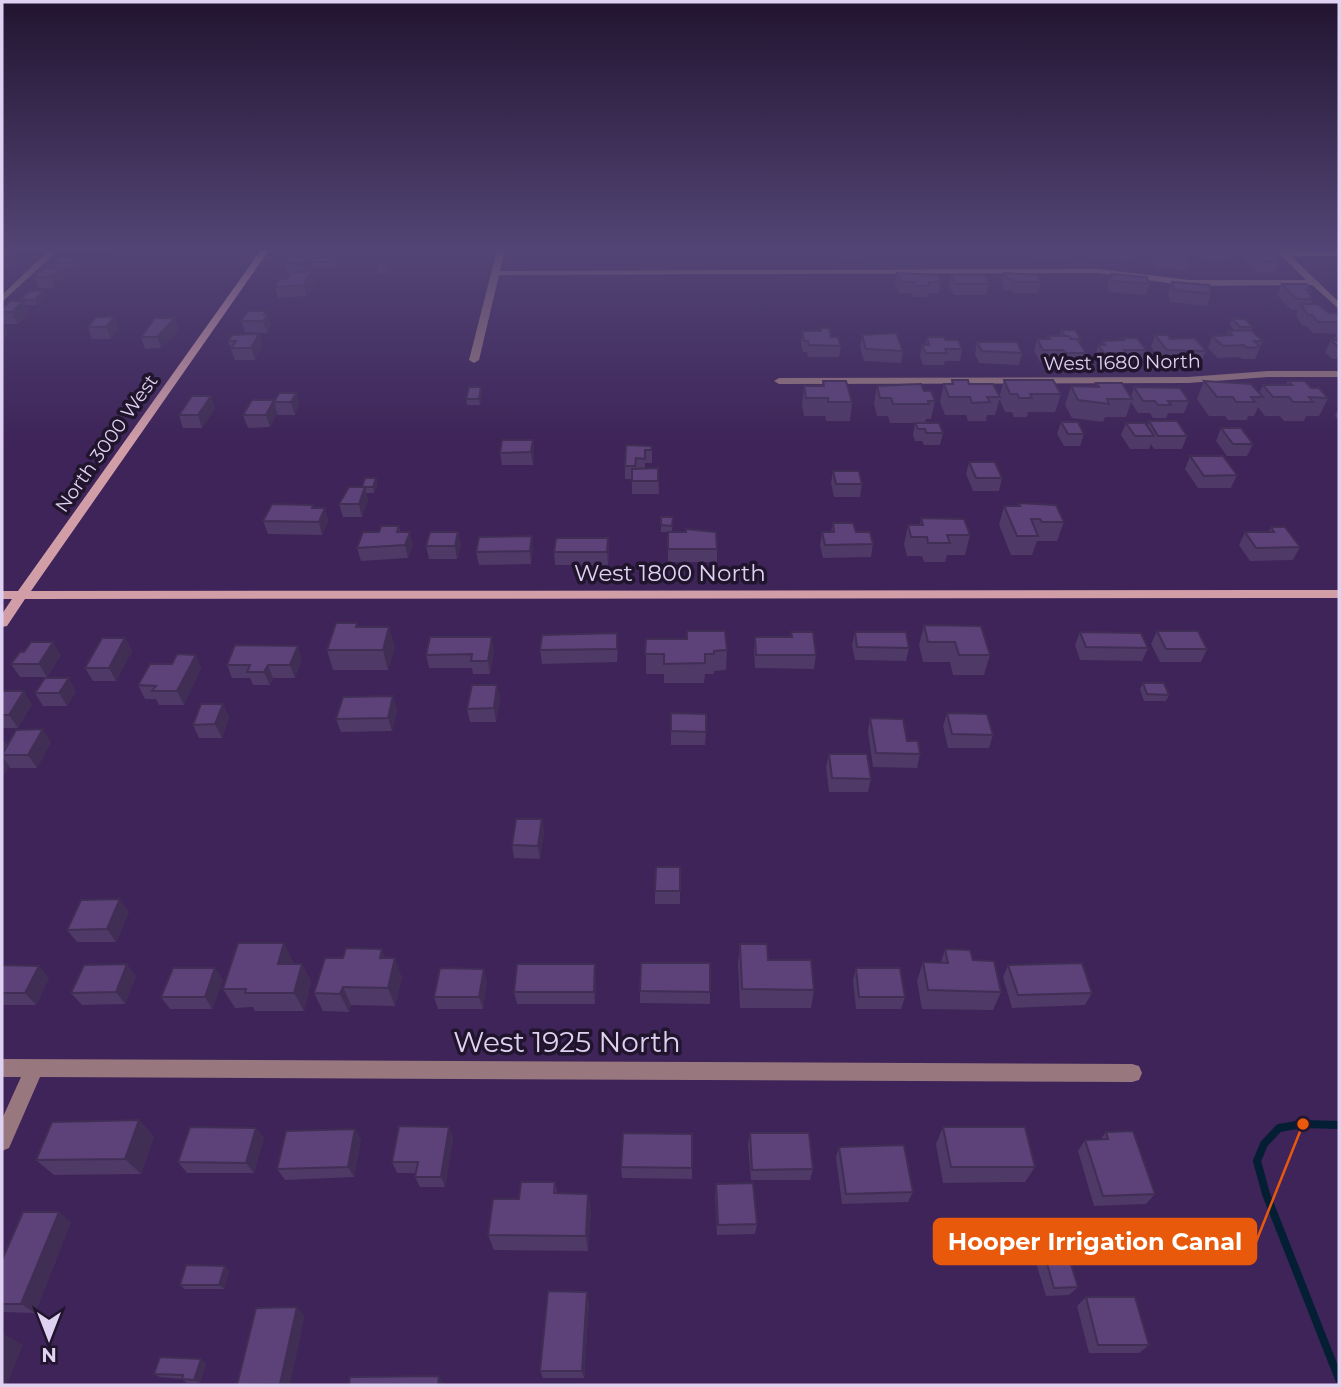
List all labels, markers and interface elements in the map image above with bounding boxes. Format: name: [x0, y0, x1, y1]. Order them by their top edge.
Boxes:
street label: West 1680 North: [1043, 350, 1201, 375]
street label: North 3000 West: [50, 370, 163, 517]
street label: West 1800 North: [574, 559, 766, 587]
street label: West 1925 North: [453, 1025, 681, 1059]
callout: Hooper Irrigation Canal: [934, 1219, 1256, 1264]
text: Hooper Irrigation Canal: [948, 1227, 1242, 1256]
north arrow: [14, 1303, 84, 1373]
text: N: [41, 1343, 57, 1366]

